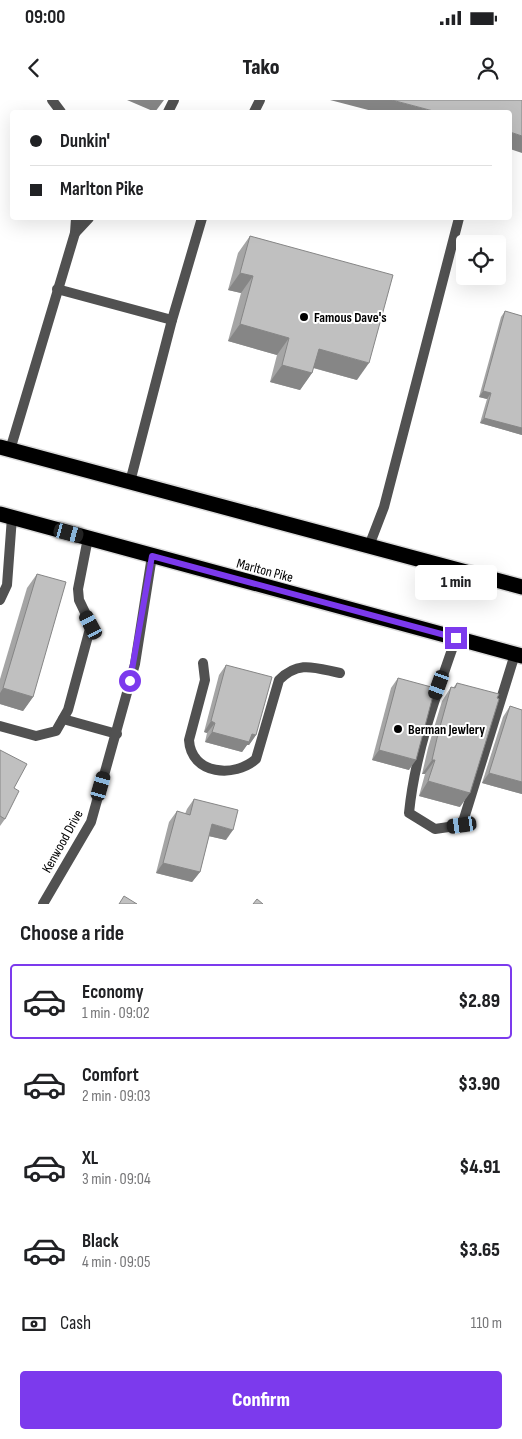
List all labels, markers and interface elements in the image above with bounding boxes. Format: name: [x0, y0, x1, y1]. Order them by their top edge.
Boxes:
text: 09:00: [25, 6, 65, 29]
icon: back: [20, 54, 48, 82]
text: Tako: [243, 54, 279, 81]
icon: person: [474, 54, 502, 82]
text: Dunkin': [60, 130, 110, 153]
text: Marlton Pike: [60, 178, 144, 201]
map controls: [456, 235, 506, 285]
button: locate: [456, 235, 506, 285]
place label: Famous Dave's: [314, 309, 387, 326]
marker: Famous Dave's: [298, 311, 310, 323]
car: [52, 522, 85, 544]
street label: Marlton Pike: [235, 555, 295, 586]
callout: 1 min: [415, 566, 497, 600]
text: 1 min: [441, 573, 471, 592]
car: [77, 608, 104, 642]
route end: [445, 627, 467, 649]
car: [426, 668, 451, 702]
route start: [119, 670, 141, 692]
place label: Berman Jewlery: [408, 721, 485, 738]
marker: Berman Jewlery: [392, 723, 404, 735]
car: [89, 770, 112, 802]
street label: Kenwood Drive: [38, 807, 87, 876]
car: [446, 815, 477, 835]
text: Choose a ride: [20, 920, 124, 947]
icon: car: [22, 979, 67, 1024]
text: Economy: [82, 981, 144, 1004]
text: $2.89: [458, 990, 500, 1013]
text: 1 min · 09:02: [82, 1004, 149, 1023]
icon: car: [22, 1062, 67, 1107]
text: Comfort: [82, 1064, 139, 1087]
text: $3.90: [458, 1073, 500, 1096]
text: 2 min · 09:03: [82, 1087, 151, 1106]
icon: car: [22, 1145, 67, 1190]
text: XL: [82, 1147, 98, 1170]
text: $4.91: [459, 1156, 500, 1179]
text: 3 min · 09:04: [82, 1170, 151, 1189]
icon: car: [22, 1228, 67, 1273]
text: Black: [82, 1230, 119, 1253]
text: $3.65: [459, 1239, 500, 1262]
text: 4 min · 09:05: [82, 1253, 150, 1272]
icon: cash: [20, 1310, 48, 1338]
text: Cash: [60, 1312, 91, 1335]
text: 110 m: [471, 1314, 502, 1333]
button: Confirm: [20, 1371, 502, 1429]

